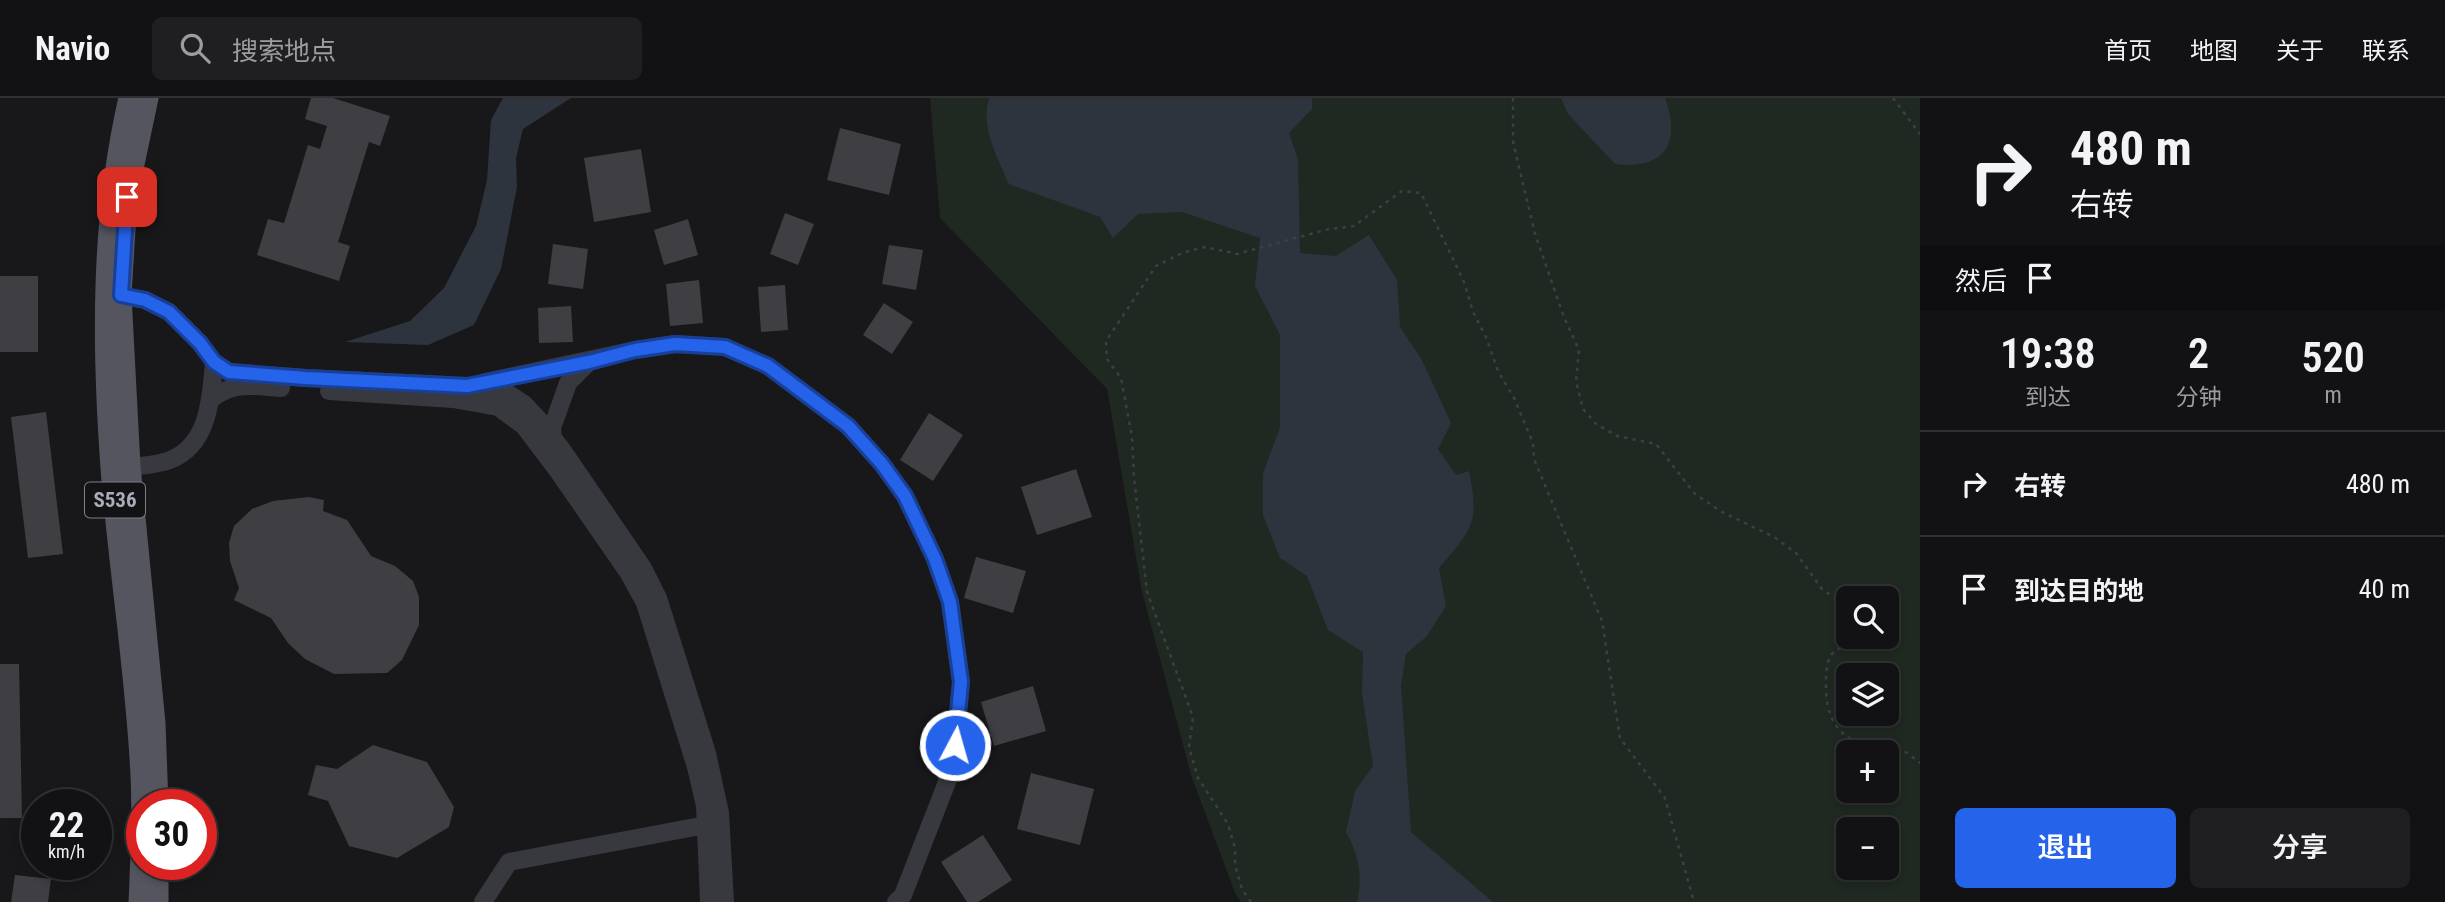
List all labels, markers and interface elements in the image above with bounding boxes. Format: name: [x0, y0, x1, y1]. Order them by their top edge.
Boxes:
search box: [152, 17, 642, 80]
text: Navio: [35, 29, 110, 68]
icon: search: [176, 29, 214, 67]
text: 搜索地点: [232, 36, 336, 66]
text: 首页: [2104, 37, 2152, 65]
text: 地图: [2190, 37, 2238, 65]
text: 关于: [2276, 37, 2324, 65]
text: 联系: [2362, 37, 2410, 65]
text: 480 m: [2070, 120, 2192, 177]
icon: right: [1955, 126, 2046, 217]
pin: [97, 167, 157, 227]
icon: arrive: [108, 178, 146, 216]
text: 右转: [2070, 186, 2134, 224]
icon: arrive: [2021, 259, 2059, 297]
text: 然后: [1955, 266, 2007, 296]
text: 19:38: [2000, 329, 2096, 378]
text: 2: [2188, 329, 2209, 378]
text: 520: [2302, 333, 2365, 382]
text: m: [2325, 382, 2342, 409]
text: 到达: [2025, 384, 2071, 411]
text: 分钟: [2176, 384, 2222, 411]
icon: right: [1955, 465, 1993, 503]
text: 480 m: [2346, 469, 2410, 499]
text: 右转: [2014, 471, 2066, 501]
road number: S536: [85, 482, 145, 518]
icon: arrive: [1955, 570, 1993, 608]
text: 40 m: [2359, 574, 2410, 604]
text: 到达目的地: [2014, 576, 2144, 606]
map controls: [1836, 586, 1899, 880]
button: search: [1836, 586, 1899, 649]
button: layers: [1836, 663, 1899, 726]
position arrow: [918, 708, 992, 782]
button: +: [1836, 740, 1899, 803]
speed limit sign: 30: [126, 789, 217, 880]
text: 22: [49, 805, 84, 846]
button: 退出: [1955, 808, 2176, 888]
button: 分享: [2190, 808, 2410, 888]
button: −: [1836, 817, 1899, 880]
text: km/h: [48, 841, 85, 862]

